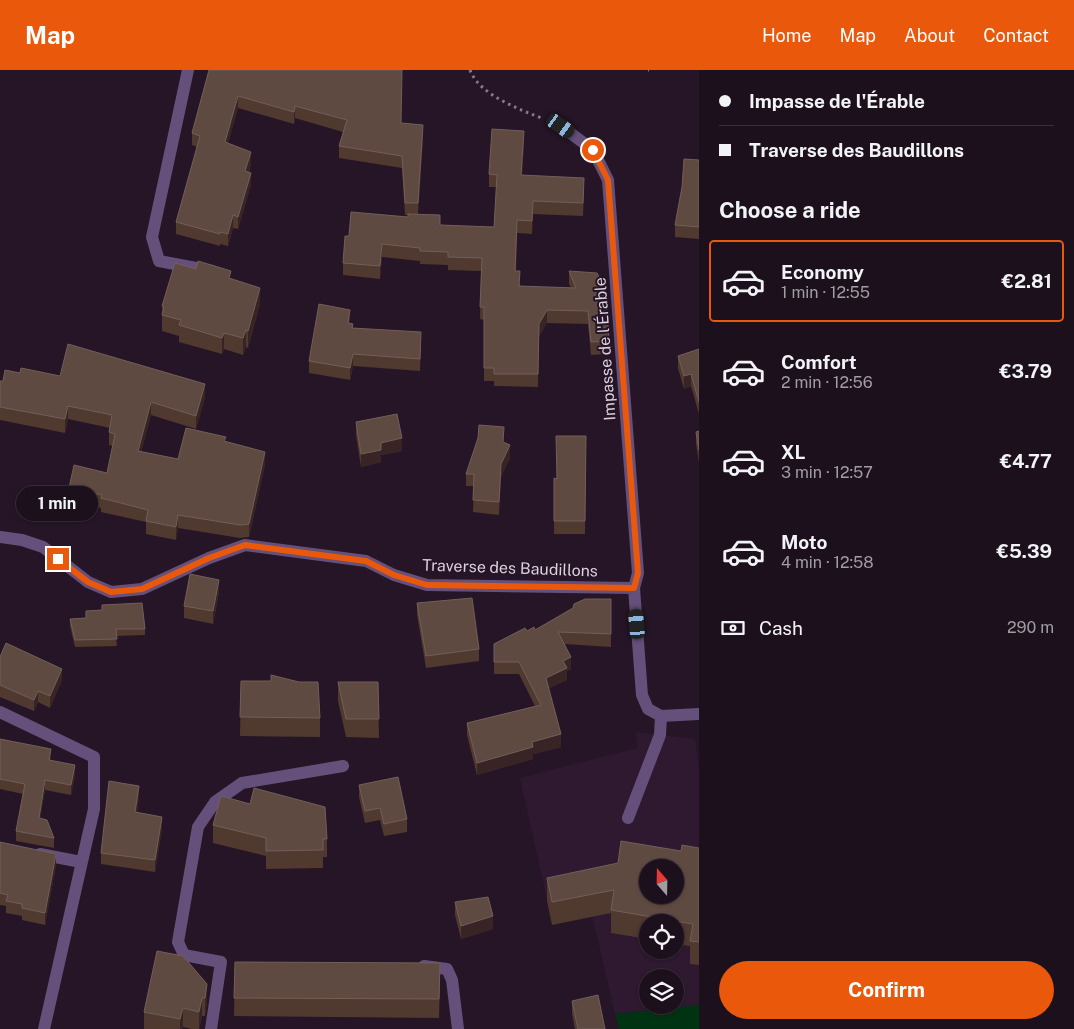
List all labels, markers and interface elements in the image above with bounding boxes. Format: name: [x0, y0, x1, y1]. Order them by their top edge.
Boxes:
text: Map: [25, 21, 75, 49]
text: Home: [762, 25, 812, 46]
text: Map: [840, 25, 876, 46]
text: About: [904, 25, 955, 46]
text: Contact: [983, 25, 1049, 46]
text: Impasse de l'Érable: [749, 90, 925, 112]
car: [544, 111, 577, 141]
route start: [582, 139, 604, 161]
text: Traverse des Baudillons: [749, 139, 964, 161]
text: Choose a ride: [719, 197, 861, 223]
icon: car: [721, 259, 766, 304]
text: Economy: [781, 261, 864, 283]
text: €2.81: [1002, 270, 1052, 292]
street label: Impasse de l'Érable: [590, 277, 619, 421]
text: 1 min · 12:55: [781, 283, 870, 302]
icon: car: [721, 349, 766, 394]
text: Comfort: [781, 351, 857, 373]
text: €3.79: [999, 360, 1052, 382]
text: 2 min · 12:56: [781, 373, 873, 392]
icon: car: [721, 439, 766, 484]
text: XL: [781, 441, 806, 463]
text: €4.77: [1000, 450, 1052, 472]
text: 3 min · 12:57: [781, 463, 873, 482]
callout: 1 min: [17, 486, 99, 522]
text: 1 min: [38, 494, 76, 513]
icon: car: [721, 529, 766, 574]
text: Moto: [781, 531, 827, 553]
text: €5.39: [997, 540, 1052, 562]
route end: [47, 548, 69, 570]
text: 4 min · 12:58: [781, 553, 874, 572]
street label: Traverse des Baudillons: [422, 555, 598, 581]
car: [628, 608, 645, 640]
icon: cash: [719, 614, 747, 642]
text: Cash: [759, 617, 803, 639]
text: 290 m: [1007, 618, 1054, 637]
north arrow: [639, 859, 684, 904]
map controls: [639, 859, 684, 1014]
button: locate: [639, 914, 684, 959]
button: Confirm: [719, 961, 1054, 1019]
button: layers: [639, 969, 684, 1014]

